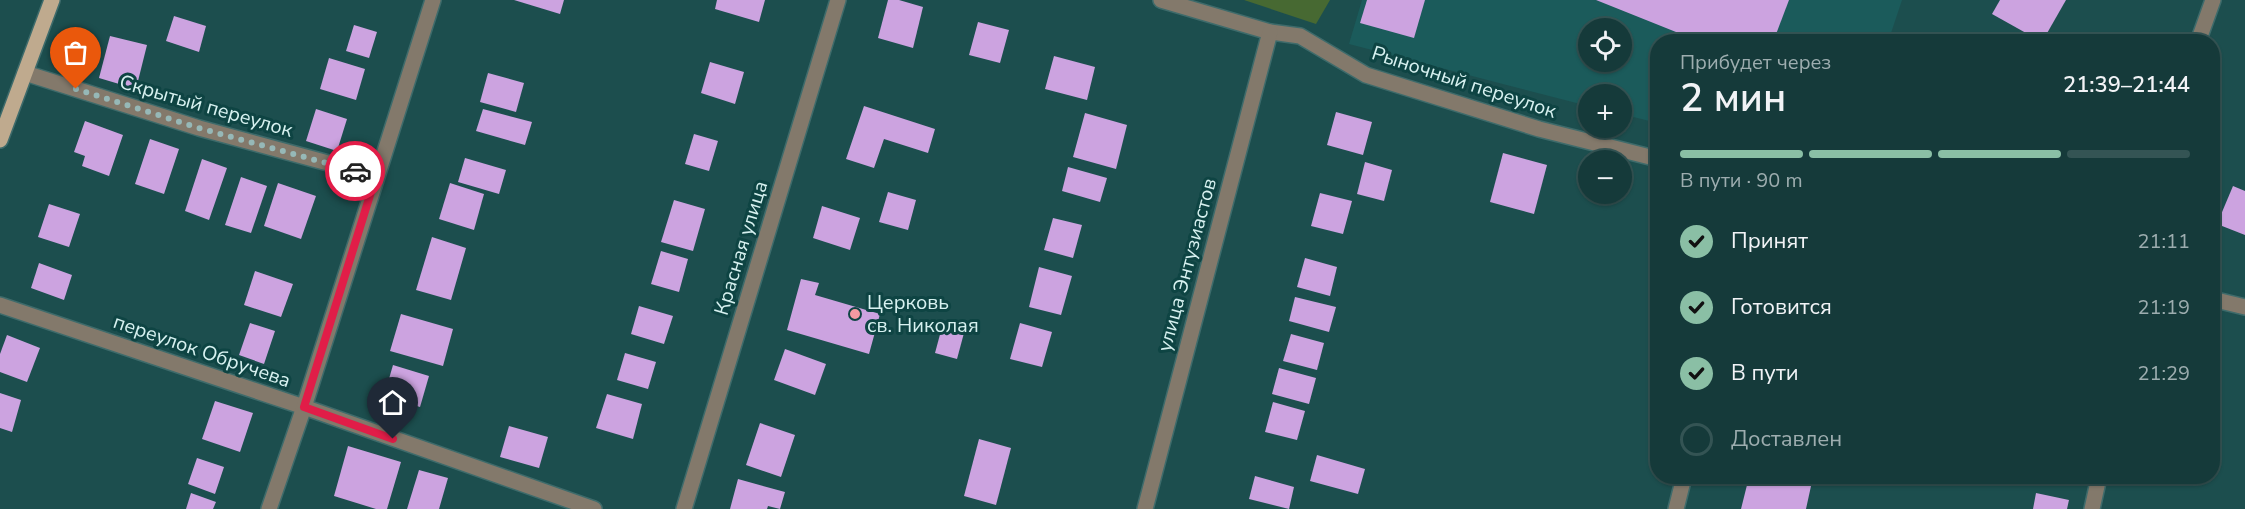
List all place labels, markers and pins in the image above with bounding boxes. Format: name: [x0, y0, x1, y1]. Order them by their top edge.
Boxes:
pin: [50, 27, 101, 89]
place label: Церковь св. Николая: [867, 289, 979, 339]
marker: Церковь св. Николая: [848, 307, 862, 321]
pin: [367, 377, 418, 439]

